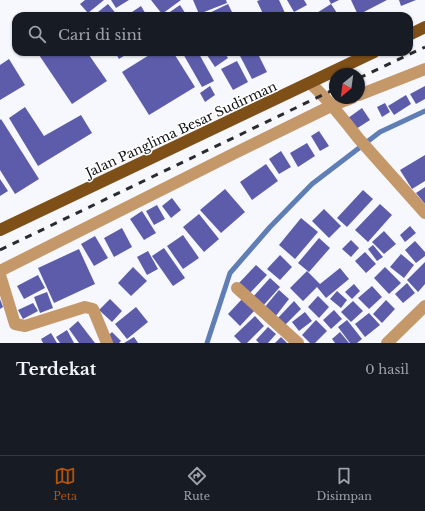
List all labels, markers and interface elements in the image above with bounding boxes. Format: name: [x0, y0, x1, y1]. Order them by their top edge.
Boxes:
search box: [12, 12, 413, 56]
icon: search: [26, 23, 48, 45]
text: Cari di sini: [58, 25, 142, 44]
north arrow: [329, 68, 365, 104]
street label: Jalan Panglima Besar Sudirman: [81, 78, 279, 182]
text: Terdekat: [16, 359, 96, 380]
text: 0 hasil: [365, 361, 409, 378]
tab: Peta: [53, 465, 77, 503]
tab: Rute: [184, 465, 210, 503]
tab: Disimpan: [317, 465, 372, 503]

